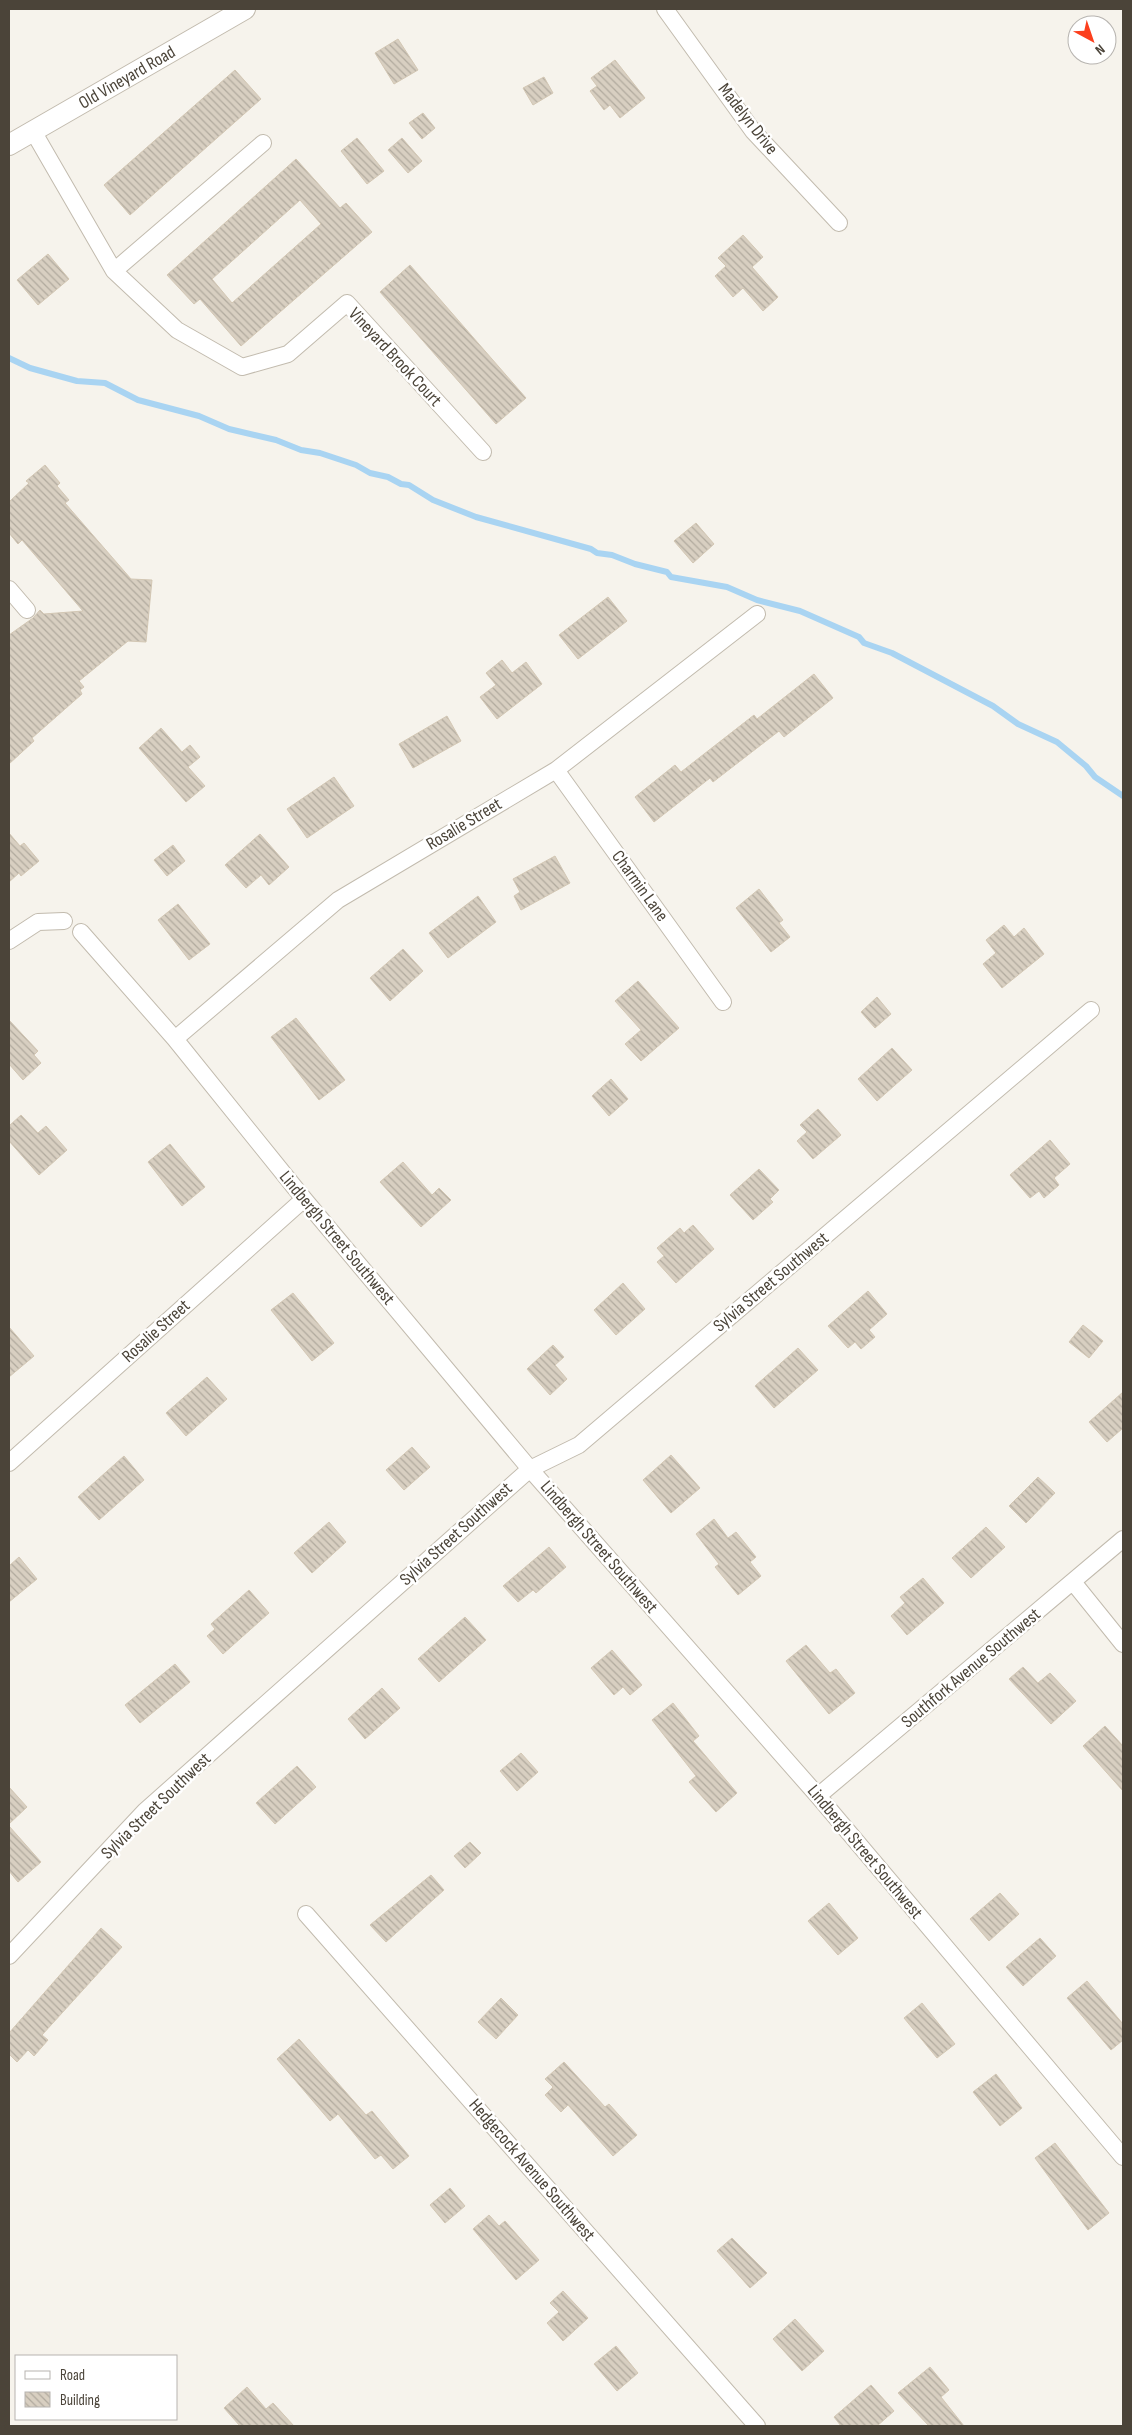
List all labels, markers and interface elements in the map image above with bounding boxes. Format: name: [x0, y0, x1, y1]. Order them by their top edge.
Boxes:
north arrow: [1067, 15, 1117, 65]
street label: Old Vineyard Road: [75, 41, 179, 113]
text: N: [1092, 41, 1108, 58]
street label: Madelyn Drive: [714, 79, 782, 159]
street label: Vineyard Brook Court: [344, 303, 446, 411]
street label: Rosalie Street: [423, 793, 506, 855]
street label: Charmin Lane: [607, 846, 673, 926]
street label: Lindbergh Street Southwest: [275, 1167, 399, 1310]
street label: Sylvia Street Southwest: [709, 1227, 833, 1336]
street label: Rosalie Street: [118, 1295, 195, 1367]
street label: Lindbergh Street Southwest: [536, 1477, 662, 1618]
street label: Sylvia Street Southwest: [395, 1478, 517, 1590]
street label: Southfork Avenue Southwest: [897, 1603, 1045, 1732]
street label: Sylvia Street Southwest: [97, 1748, 215, 1864]
street label: Lindbergh Street Southwest: [803, 1781, 927, 1924]
street label: Hedgecock Avenue Southwest: [464, 2095, 600, 2246]
legend: [15, 2355, 178, 2420]
text: Road: [60, 2366, 85, 2385]
text: Building: [60, 2391, 100, 2410]

